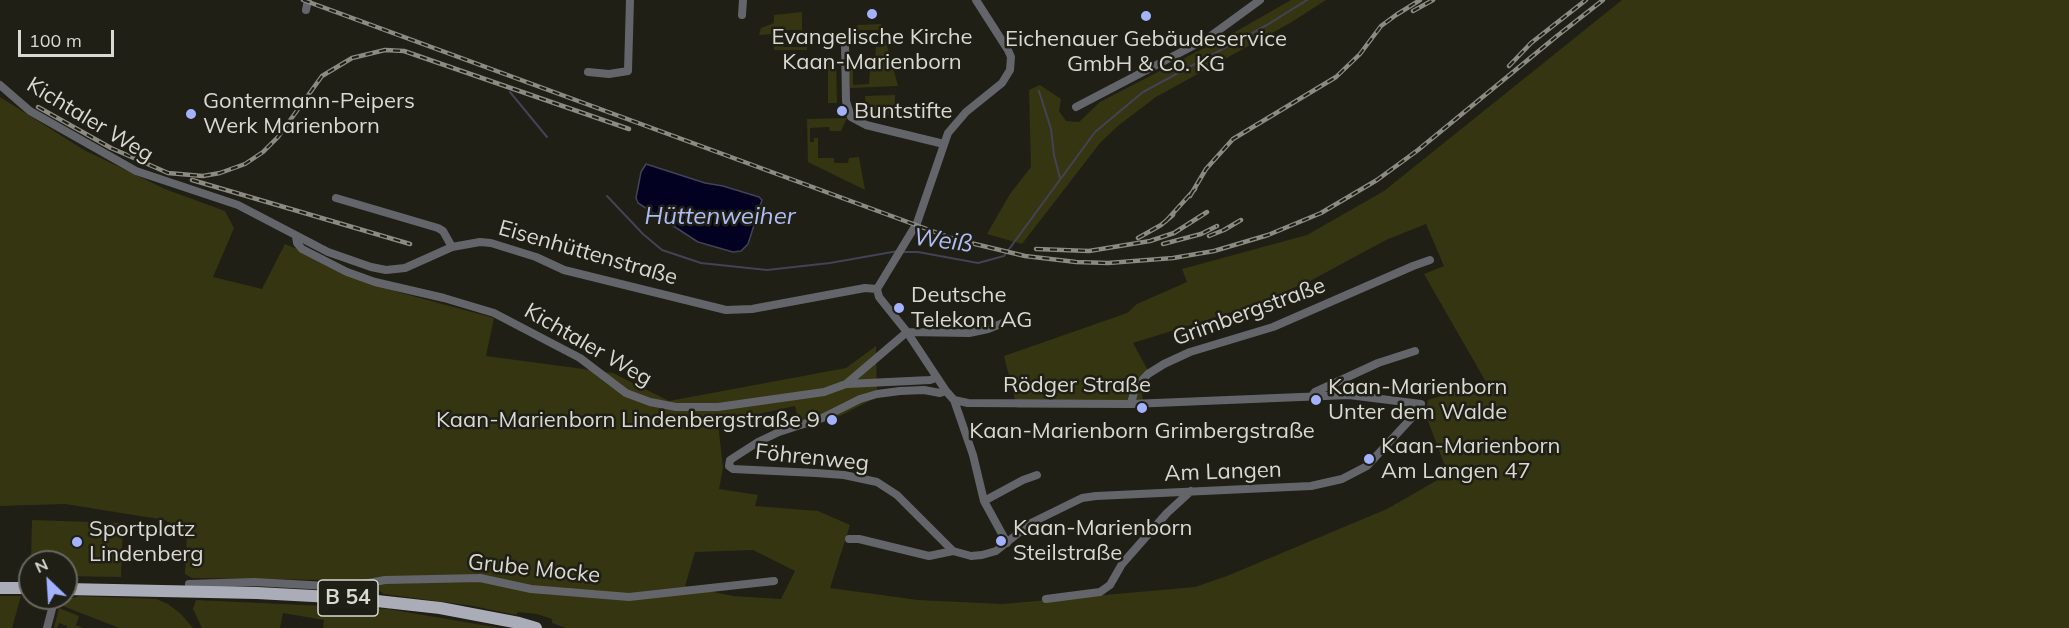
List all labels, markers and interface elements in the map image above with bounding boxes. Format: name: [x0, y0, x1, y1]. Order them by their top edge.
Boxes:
marker: Evangelische Kirche Kaan-Marienborn: [865, 7, 879, 21]
marker: Eichenauer Gebäudeservice GmbH & Co. KG: [1139, 9, 1153, 23]
scale bar: [21, 18, 117, 56]
place label: Evangelische Kirche Kaan-Marienborn: [771, 24, 973, 76]
place label: Eichenauer Gebäudeservice GmbH & Co. KG: [1005, 26, 1287, 78]
text: 100 m: [29, 29, 82, 52]
street label: Kichtaler Weg: [22, 72, 158, 168]
place label: Gontermann-Peipers Werk Marienborn: [203, 88, 415, 140]
place label: Buntstifte: [854, 98, 952, 124]
marker: Buntstifte: [835, 104, 849, 118]
marker: Gontermann-Peipers Werk Marienborn: [184, 107, 198, 121]
water label: Hüttenweiher: [645, 203, 795, 231]
street label: Eisenhüttenstraße: [496, 215, 680, 291]
water label: Weiß: [912, 223, 974, 259]
street label: Grimbergstraße: [1169, 272, 1329, 352]
place label: Deutsche Telekom AG: [911, 282, 1032, 334]
street label: Kichtaler Weg: [519, 298, 657, 392]
marker: Deutsche Telekom AG: [892, 301, 906, 315]
street label: Rödger Straße: [1003, 372, 1151, 398]
place label: Kaan-Marienborn Unter dem Walde: [1328, 374, 1507, 426]
marker: Kaan-Marienborn Unter dem Walde: [1309, 393, 1323, 407]
marker: Kaan-Marienborn Grimbergstraße: [1135, 401, 1149, 415]
place label: Kaan-Marienborn Lindenbergstraße 9: [436, 407, 820, 433]
marker: Kaan-Marienborn Lindenbergstraße 9: [825, 413, 839, 427]
place label: Kaan-Marienborn Grimbergstraße: [969, 418, 1315, 444]
place label: Kaan-Marienborn Am Langen 47: [1381, 433, 1560, 484]
street label: Föhrenweg: [754, 439, 870, 477]
marker: Kaan-Marienborn Am Langen 47: [1362, 452, 1376, 466]
street label: Am Langen: [1164, 457, 1282, 487]
place label: Kaan-Marienborn Steilstraße: [1013, 515, 1192, 566]
place label: Sportplatz Lindenberg: [89, 516, 203, 568]
marker: Kaan-Marienborn Steilstraße: [994, 534, 1008, 548]
marker: Sportplatz Lindenberg: [70, 535, 84, 549]
street label: Grube Mocke: [466, 549, 602, 589]
north arrow: [18, 550, 78, 610]
text: N: [32, 554, 51, 577]
road number: B 54: [318, 580, 378, 616]

